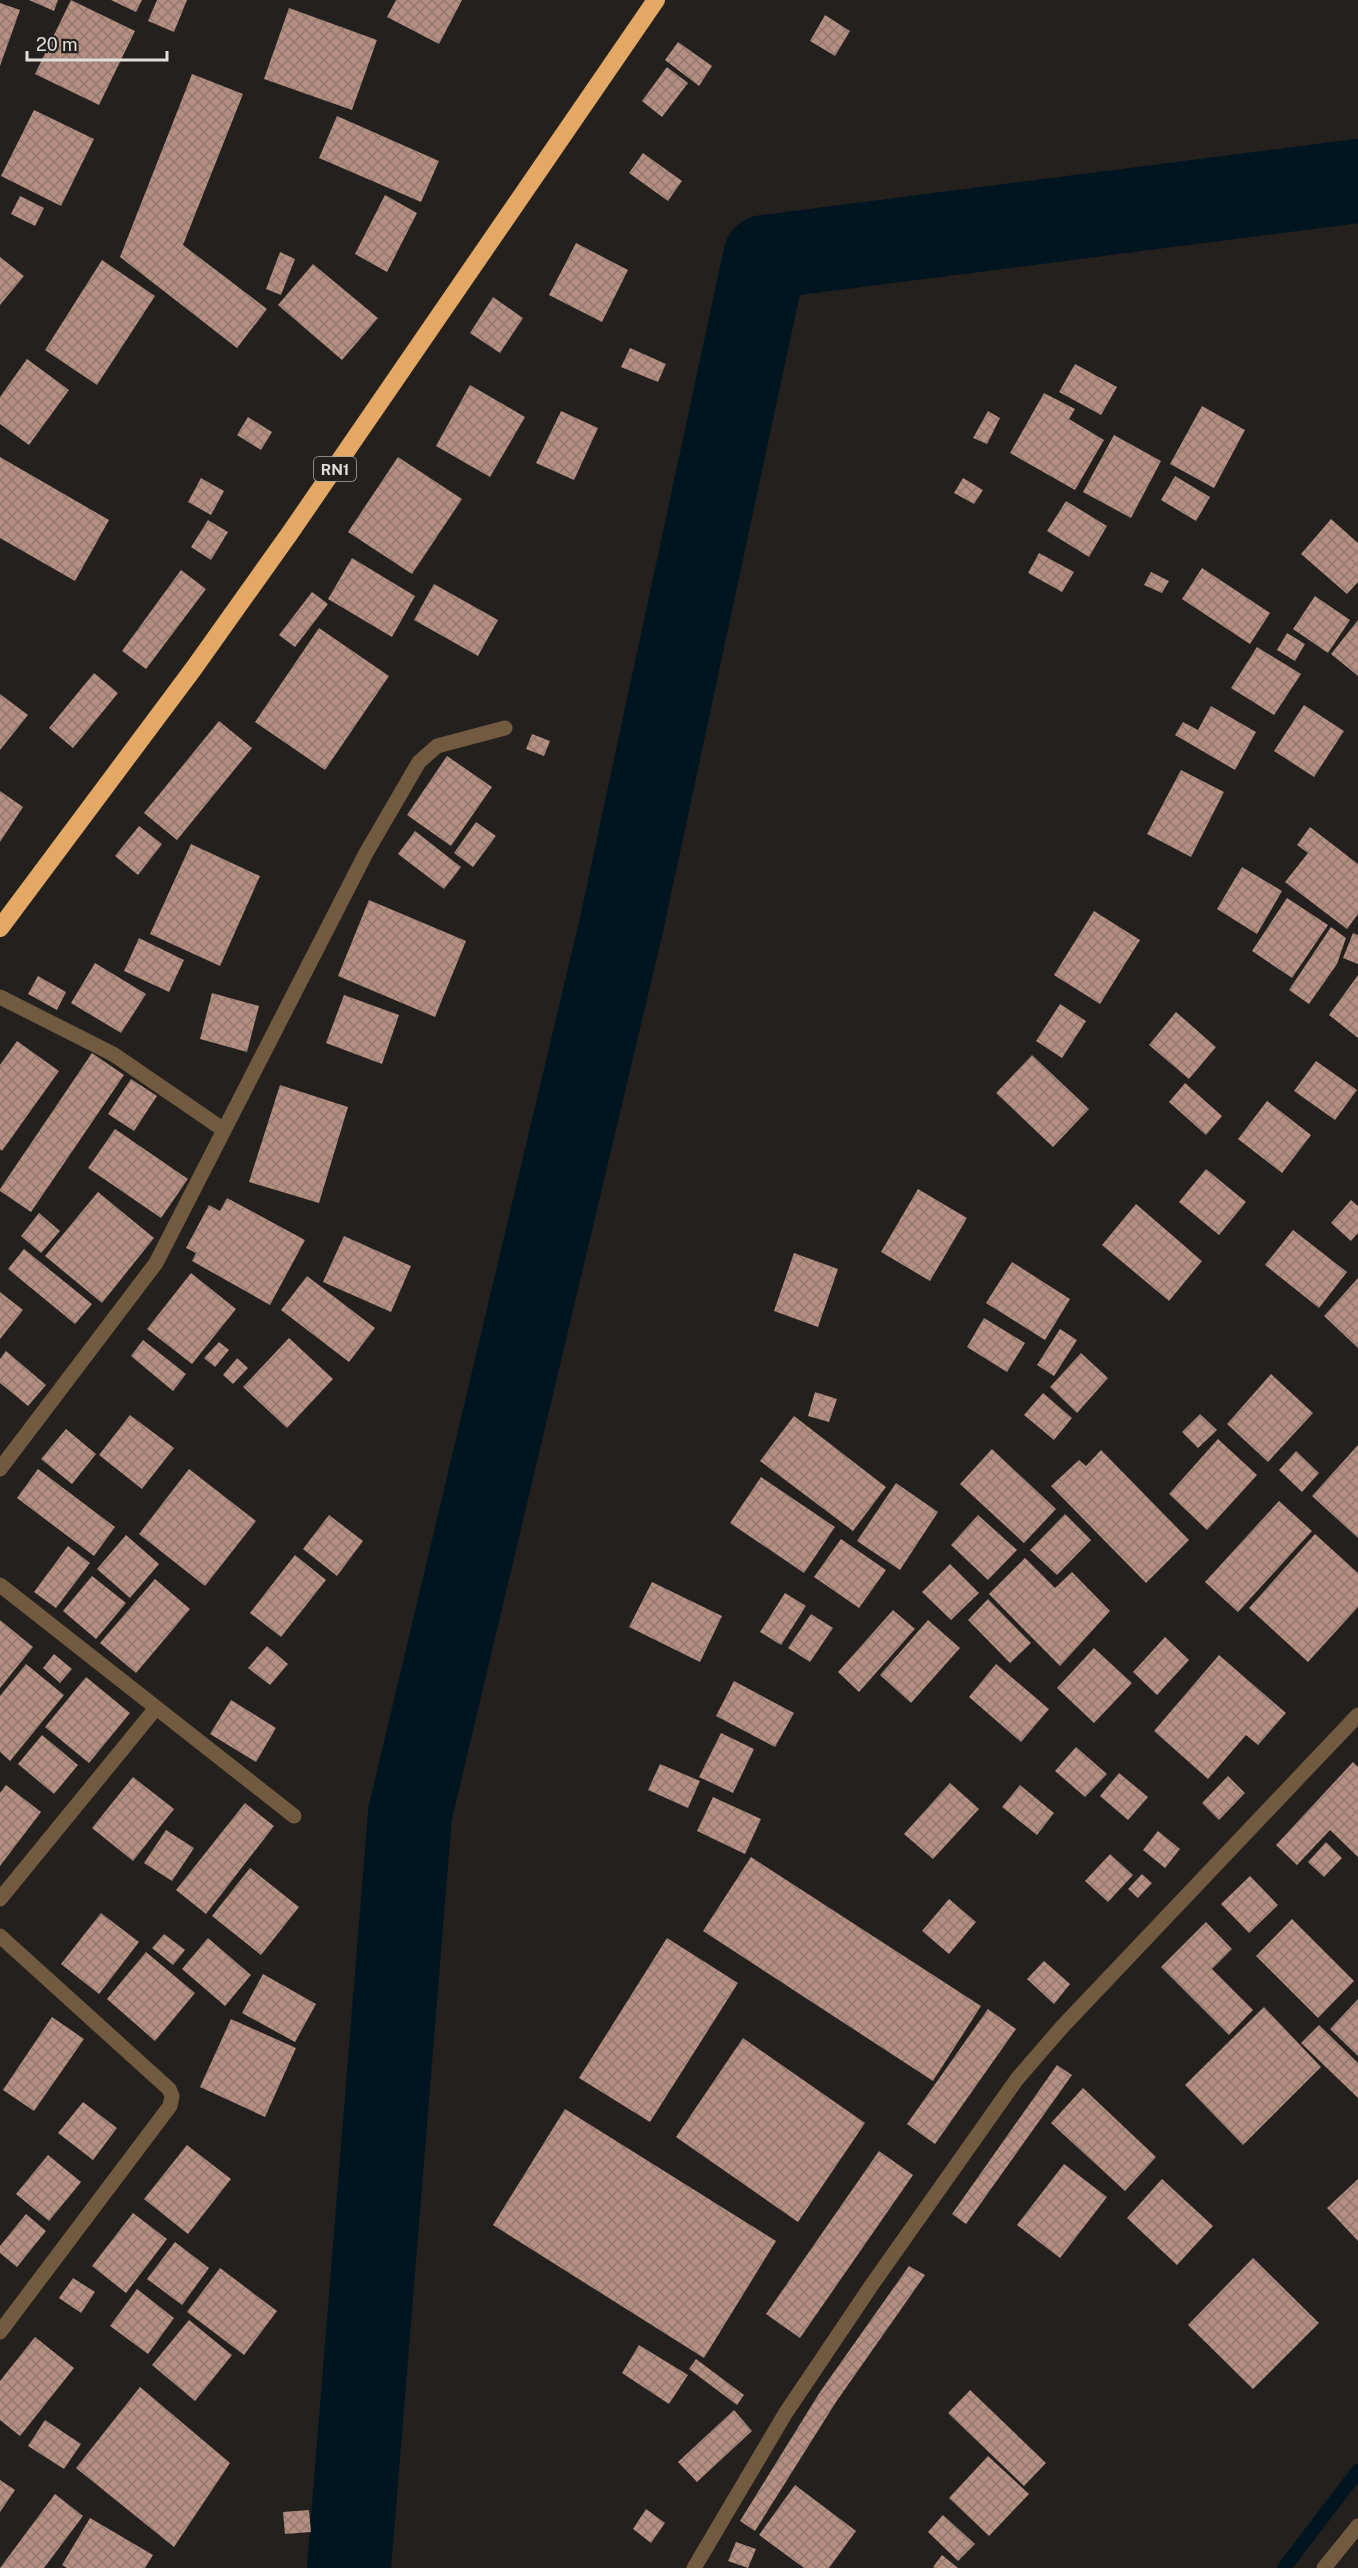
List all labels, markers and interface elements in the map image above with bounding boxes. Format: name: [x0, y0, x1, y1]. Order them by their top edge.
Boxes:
scale bar: [27, 24, 166, 62]
text: 20 m: [36, 34, 78, 55]
road number: RN1: [314, 457, 356, 481]

